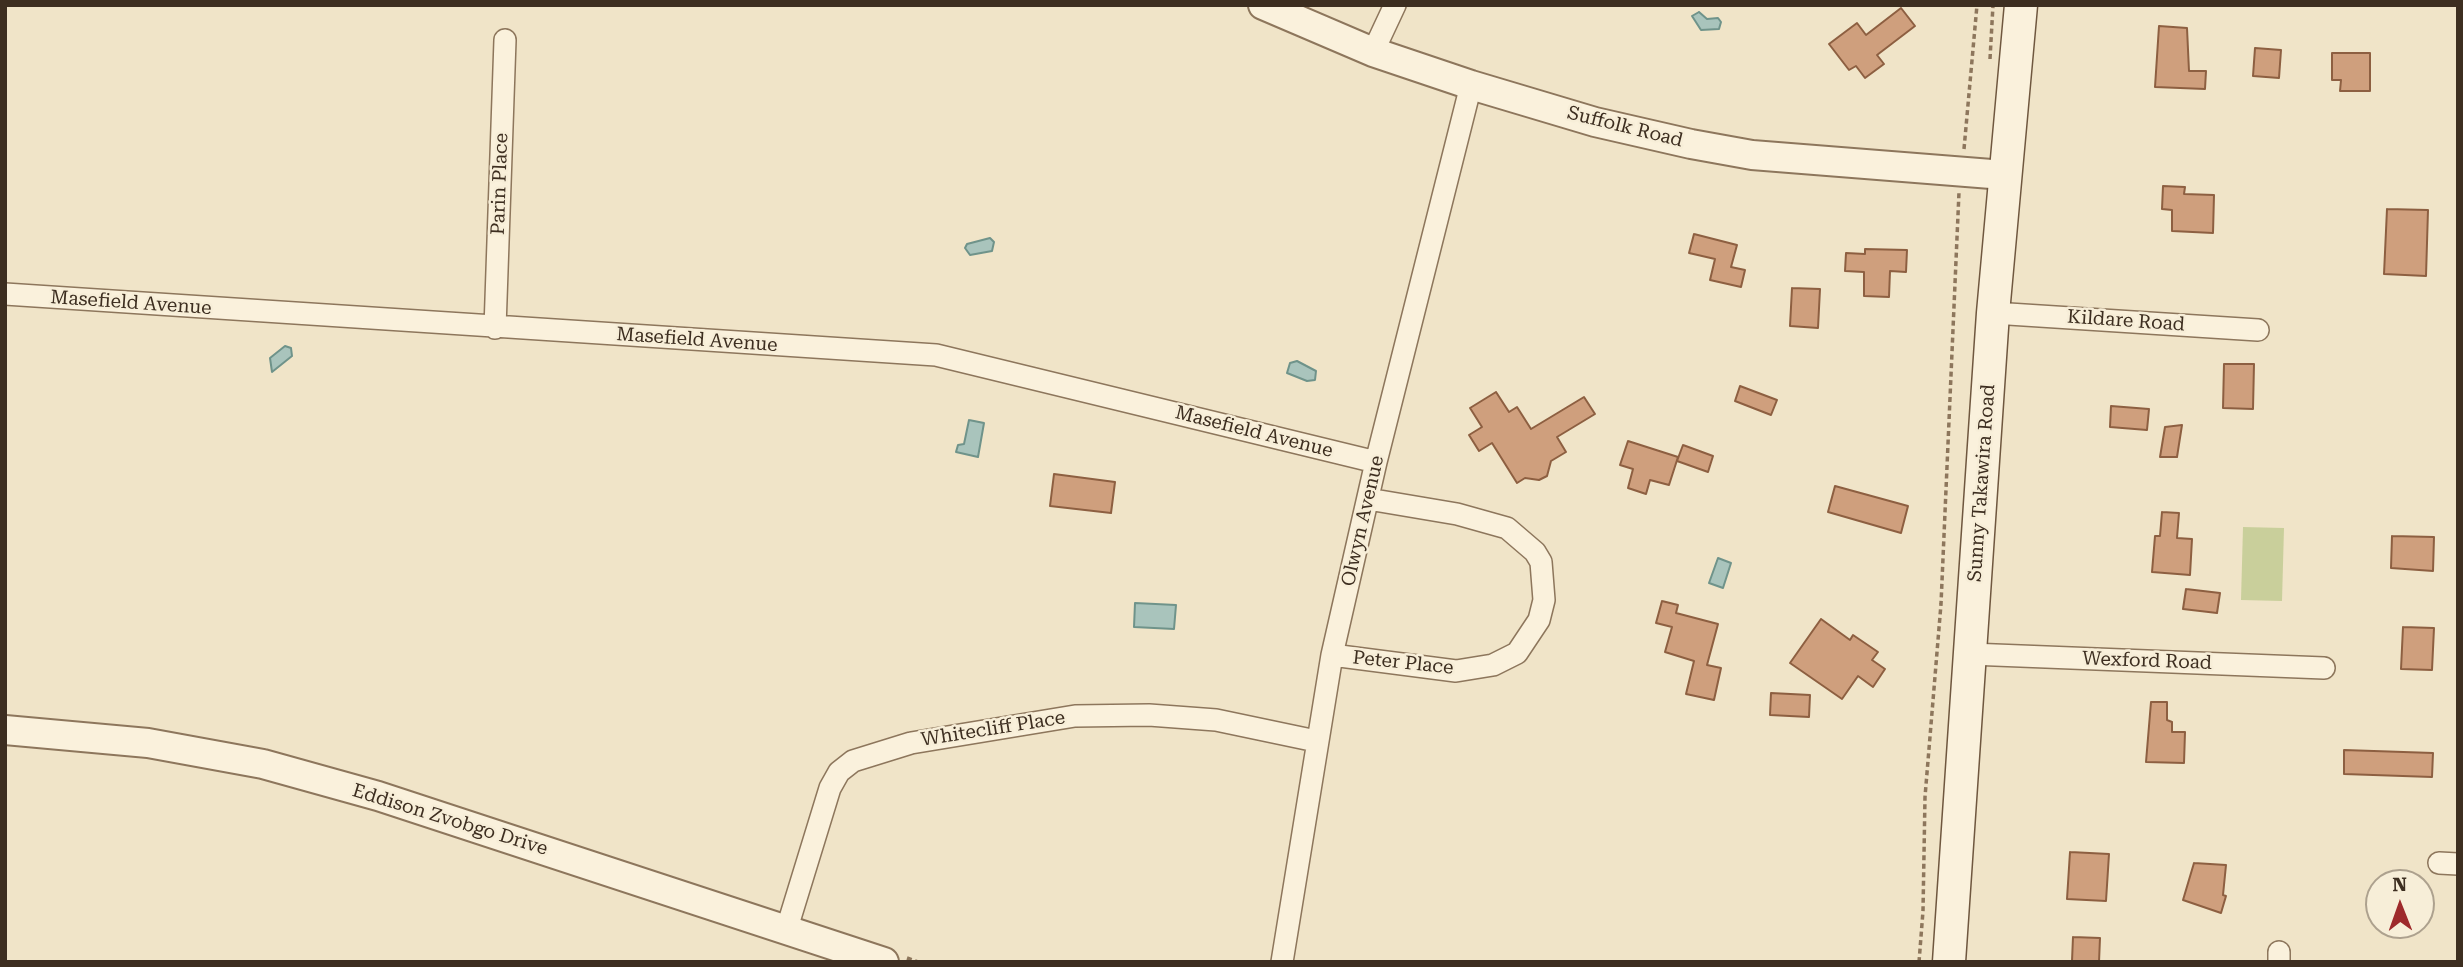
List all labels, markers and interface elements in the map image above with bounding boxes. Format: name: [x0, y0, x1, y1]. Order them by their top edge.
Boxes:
street label: Suffolk Road: [1565, 102, 1685, 152]
street label: Parin Place: [487, 133, 513, 235]
street label: Masefield Avenue: [50, 286, 212, 320]
street label: Kildare Road: [2066, 306, 2186, 336]
street label: Masefield Avenue: [616, 323, 778, 357]
street label: Sunny Takawira Road: [1964, 383, 2000, 583]
street label: Masefield Avenue: [1173, 401, 1335, 463]
street label: Olwyn Avenue: [1337, 453, 1389, 589]
street label: Peter Place: [1351, 646, 1455, 680]
street label: Wexford Road: [2082, 647, 2212, 675]
street label: Whitecliff Place: [919, 706, 1067, 752]
street label: Eddison Zvobgo Drive: [350, 779, 550, 861]
north arrow: [2365, 869, 2435, 939]
text: N: [2392, 873, 2407, 896]

